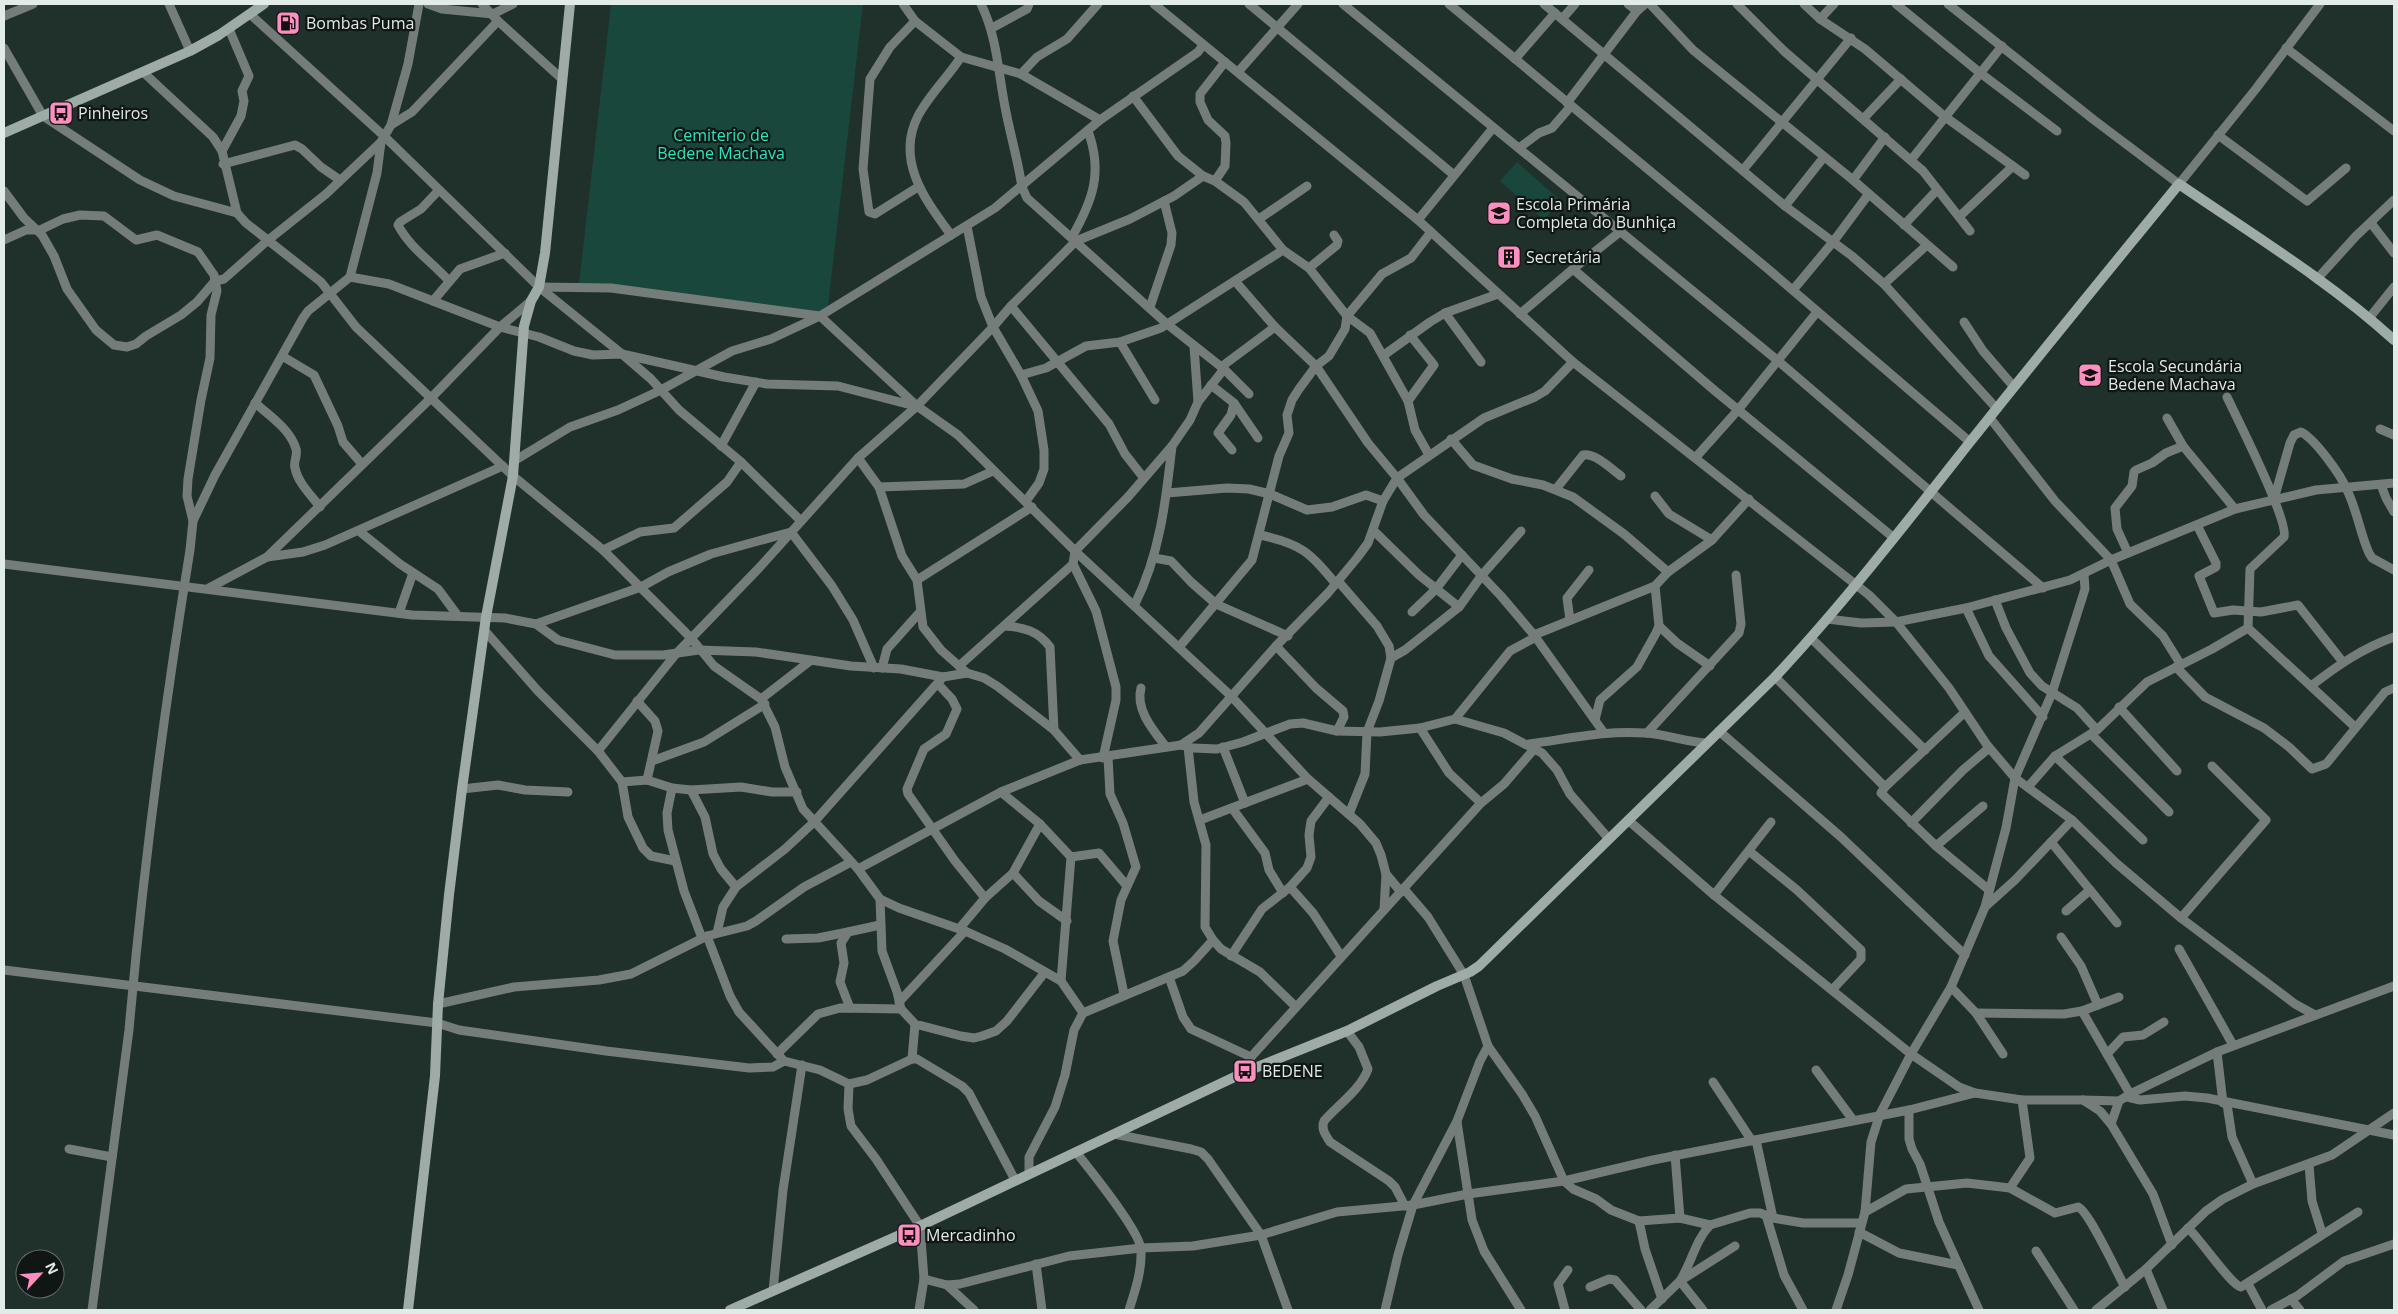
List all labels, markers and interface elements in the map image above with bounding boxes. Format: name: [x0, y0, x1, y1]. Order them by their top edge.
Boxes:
fuel station icon: Bombas Puma: [275, 10, 301, 36]
place label: Bombas Puma: [306, 12, 414, 34]
bus stop icon: Pinheiros: [48, 100, 74, 126]
place label: Pinheiros: [78, 102, 148, 124]
park label: Cemiterio de Bedene Machava: [657, 124, 785, 164]
place label: Escola Primária Completa do Bunhiça: [1516, 193, 1676, 233]
school or university icon: Escola Primária Completa do Bunhiça: [1486, 200, 1512, 226]
building icon: Secretária: [1496, 244, 1522, 270]
place label: Secretária: [1526, 246, 1601, 268]
place label: Escola Secundária Bedene Machava: [2108, 355, 2242, 395]
school or university icon: Escola Secundária Bedene Machava: [2077, 362, 2103, 388]
bus stop icon: BEDENE: [1232, 1058, 1258, 1084]
place label: BEDENE: [1262, 1060, 1323, 1082]
bus stop icon: Mercadinho: [896, 1222, 922, 1248]
place label: Mercadinho: [926, 1224, 1016, 1246]
north arrow: [15, 1249, 65, 1299]
text: N: [41, 1259, 63, 1277]

